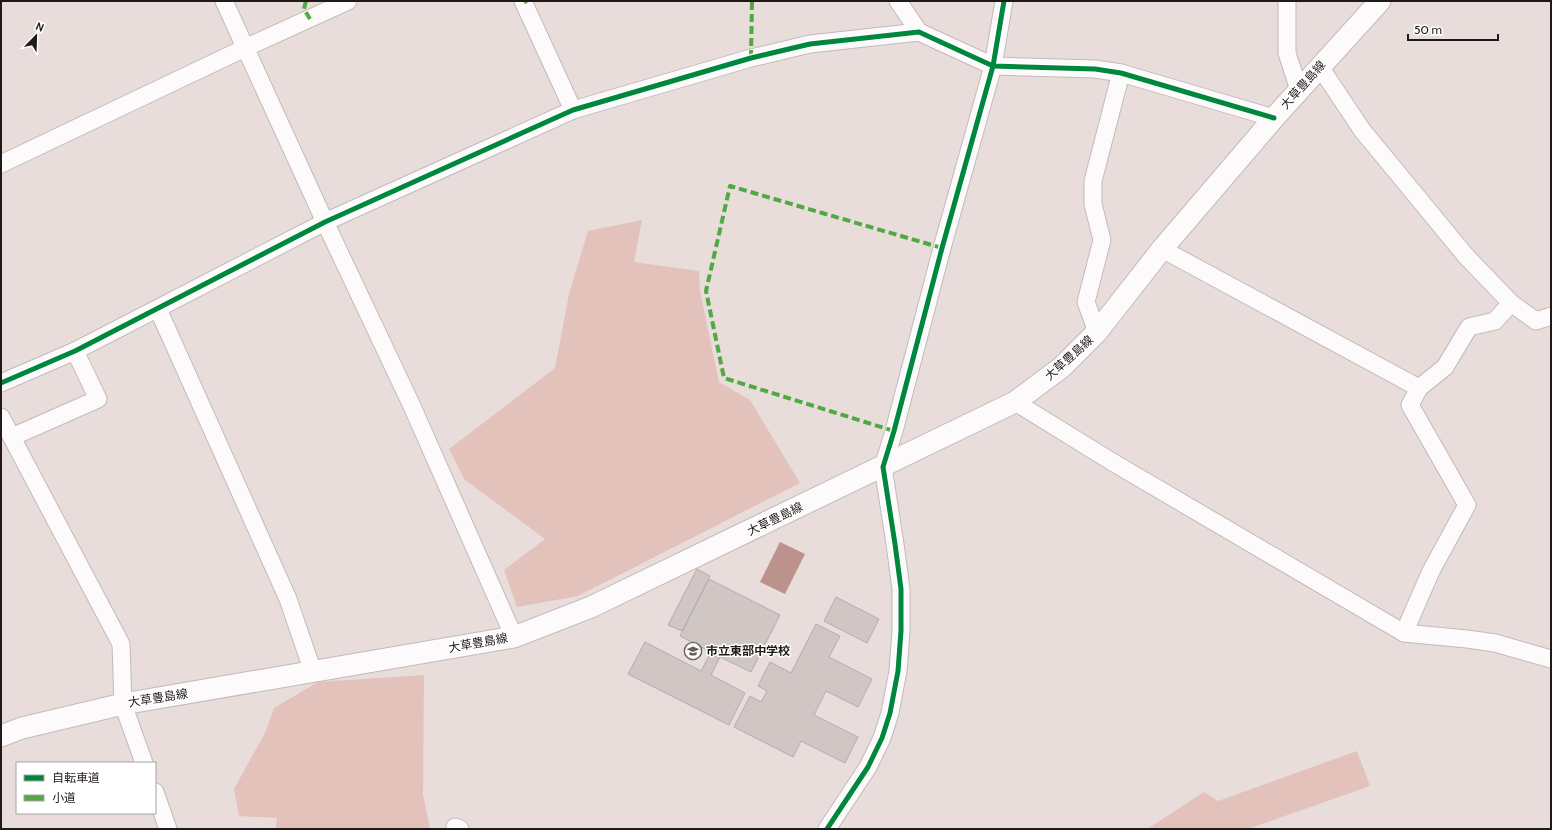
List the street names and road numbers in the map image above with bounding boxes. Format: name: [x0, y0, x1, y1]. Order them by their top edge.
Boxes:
street label: 大草豊島線: [1277, 57, 1328, 112]
street label: 大草豊島線: [1041, 332, 1096, 383]
street label: 大草豊島線: [745, 499, 805, 538]
street label: 大草豊島線: [447, 630, 509, 655]
street label: 大草豊島線: [127, 685, 189, 710]

